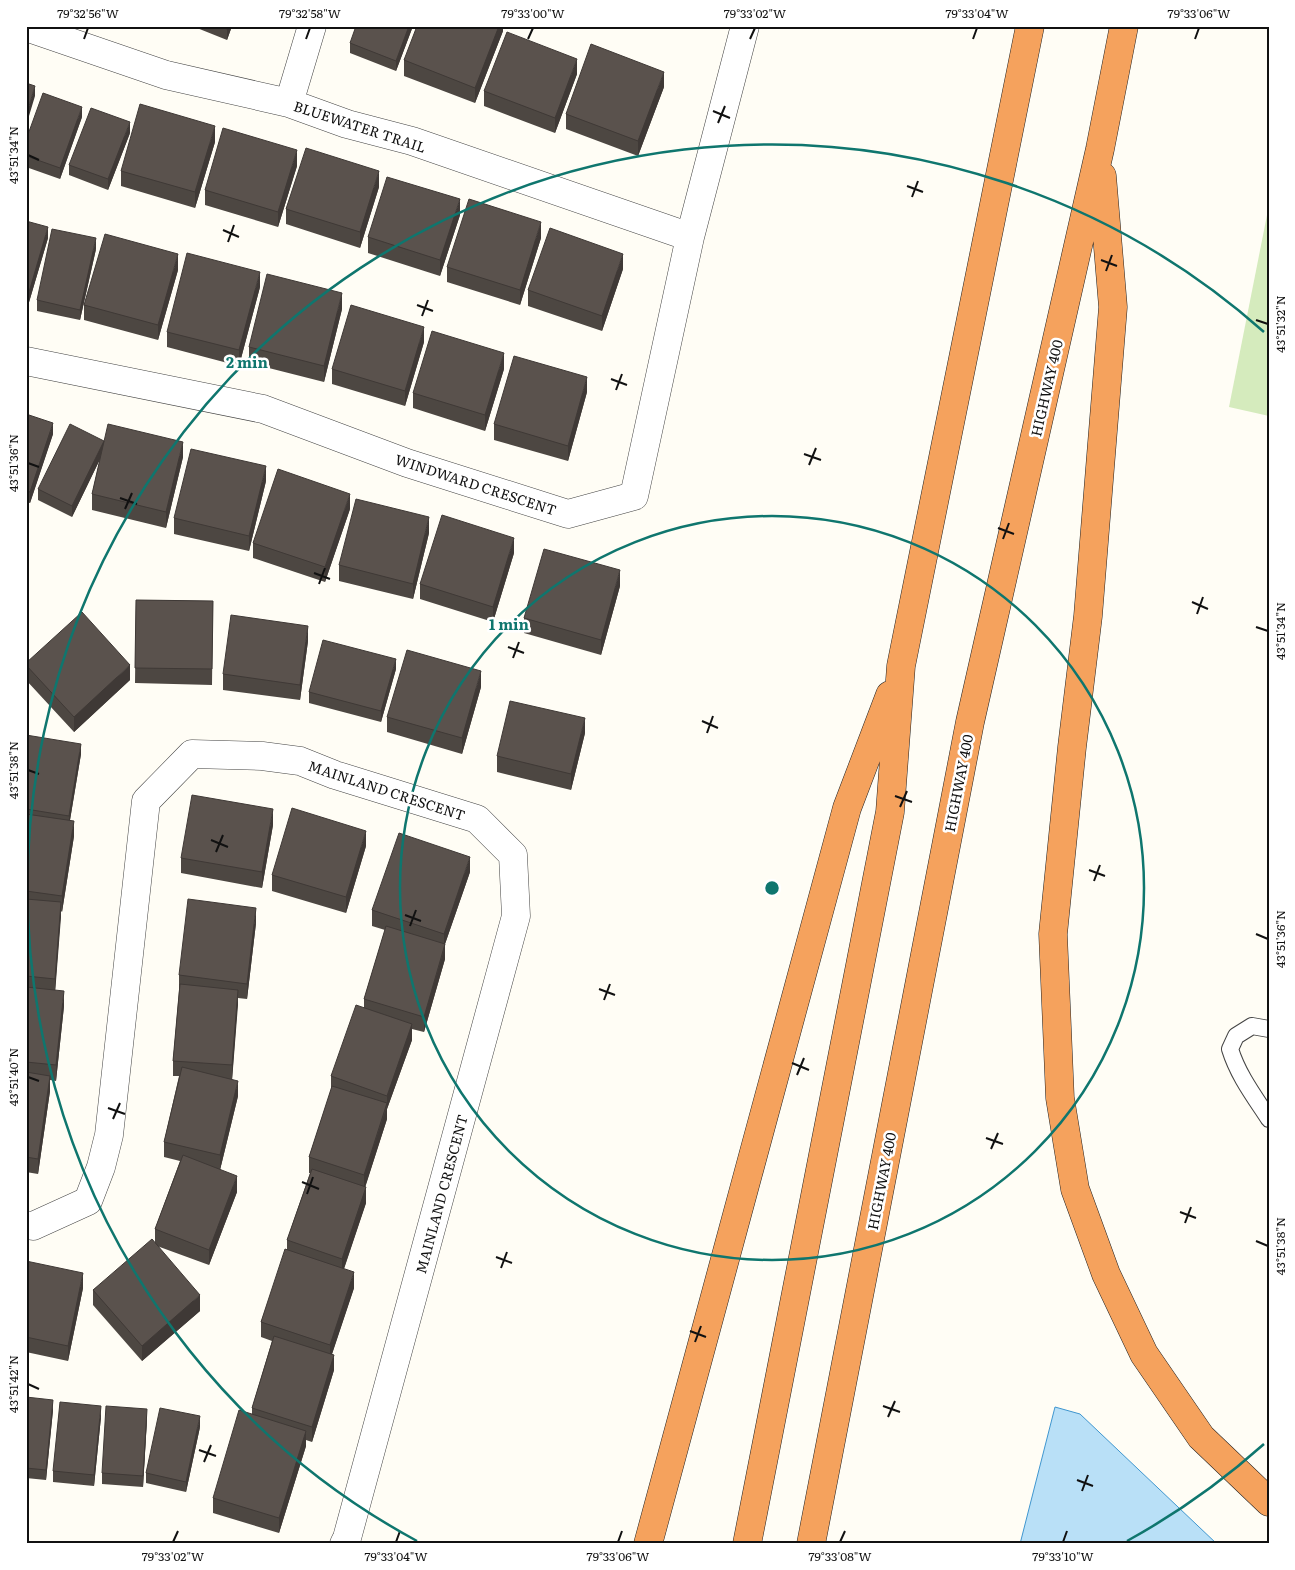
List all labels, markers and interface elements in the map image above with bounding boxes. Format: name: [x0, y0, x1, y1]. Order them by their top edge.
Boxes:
text: 79°32'56"W: [57, 4, 119, 22]
text: 79°32'58"W: [279, 4, 341, 22]
text: 79°33'00"W: [501, 4, 565, 22]
text: 79°33'02"W: [724, 4, 786, 22]
text: 79°33'04"W: [945, 4, 1009, 22]
text: 79°33'06"W: [1168, 4, 1230, 22]
street label: BLUEWATER TRAIL: [291, 95, 429, 157]
text: 43°51'34"N: [4, 126, 22, 184]
text: 43°51'32"N: [1271, 295, 1289, 353]
street label: HIGHWAY 400: [1025, 338, 1067, 438]
text: 2 min: [226, 350, 269, 373]
text: 43°51'36"N: [4, 434, 22, 492]
street label: WINDWARD CRESCENT: [393, 448, 559, 520]
text: 43°51'34"N: [1271, 602, 1289, 660]
text: 1 min: [489, 612, 530, 635]
street label: HIGHWAY 400: [939, 733, 977, 833]
text: 43°51'38"N: [4, 741, 22, 799]
street label: MAINLAND CRESCENT: [306, 755, 468, 825]
centre of rings: [763, 879, 781, 897]
text: 43°51'36"N: [1271, 910, 1289, 968]
text: 43°51'40"N: [4, 1048, 22, 1106]
street label: MAINLAND CRESCENT: [410, 1112, 472, 1276]
street label: HIGHWAY 400: [862, 1131, 900, 1231]
text: 43°51'38"N: [1271, 1217, 1289, 1275]
text: 43°51'42"N: [4, 1355, 22, 1413]
text: 79°33'02"W: [142, 1547, 204, 1565]
text: 79°33'04"W: [364, 1547, 428, 1565]
text: 79°33'06"W: [587, 1547, 649, 1565]
text: 79°33'08"W: [808, 1547, 872, 1565]
text: 79°33'10"W: [1032, 1547, 1094, 1565]

